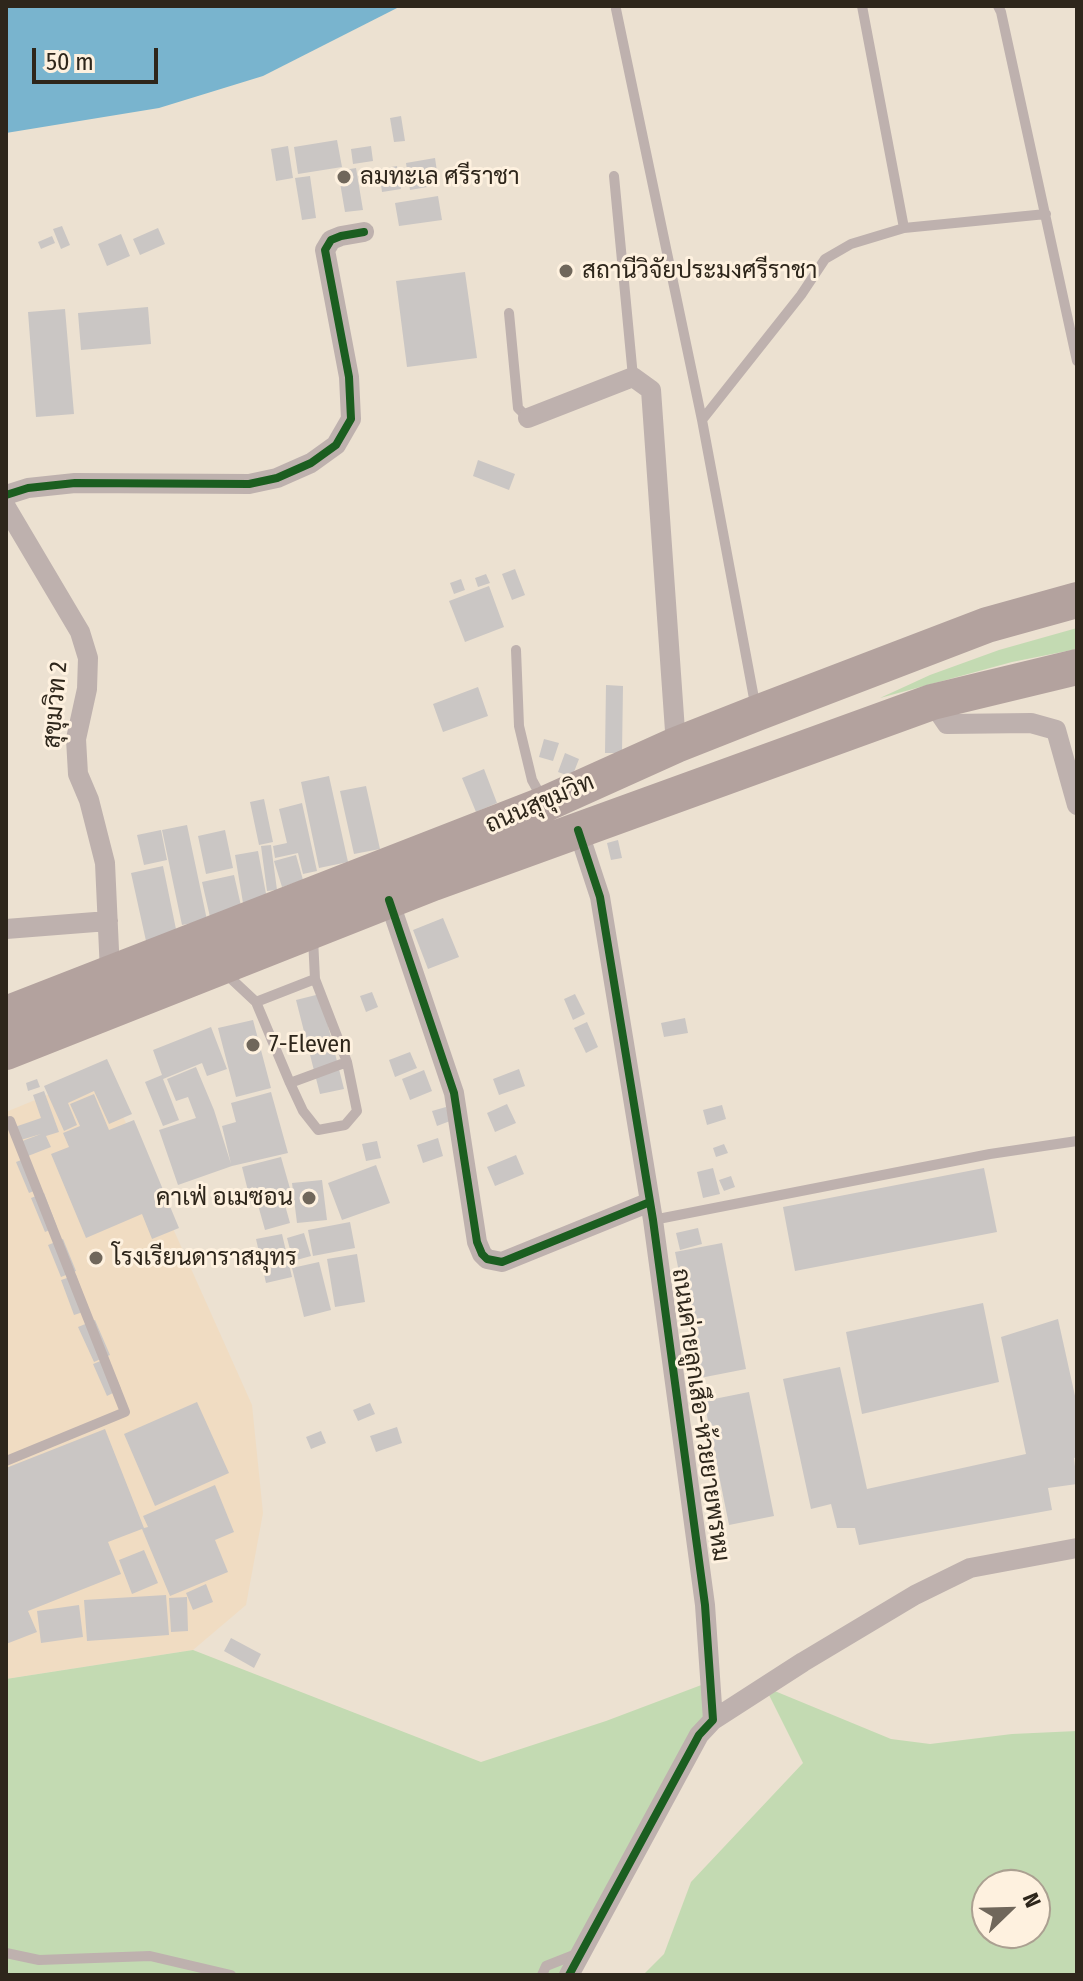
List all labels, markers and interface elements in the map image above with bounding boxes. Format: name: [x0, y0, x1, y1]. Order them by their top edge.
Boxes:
scale bar: [36, 32, 162, 82]
text: 50 m: [46, 48, 94, 76]
place label: ลมทะเล ศรีราชา: [360, 163, 520, 191]
marker: ลมทะเล ศรีราชา: [335, 168, 353, 186]
place label: สถานีวิจัยประมงศรีราชา: [582, 257, 817, 285]
marker: สถานีวิจัยประมงศรีราชา: [557, 262, 575, 280]
street label: สุขุมวิท 2: [38, 660, 74, 750]
street label: ถนนสุขุมวิท: [481, 768, 599, 840]
place label: 7-Eleven: [269, 1031, 352, 1059]
marker: 7-Eleven: [244, 1036, 262, 1054]
place label: คาเฟ่ อเมซอน: [156, 1184, 293, 1212]
marker: คาเฟ่ อเมซอน: [300, 1189, 318, 1207]
place label: โรงเรียนดาราสมุทร: [112, 1244, 297, 1272]
marker: โรงเรียนดาราสมุทร: [87, 1249, 105, 1267]
street label: ถนนค่ายลูกเสึอ-ห้วยยายพรหม: [665, 1267, 735, 1563]
north arrow: [971, 1869, 1051, 1949]
text: N: [1017, 1889, 1047, 1912]

